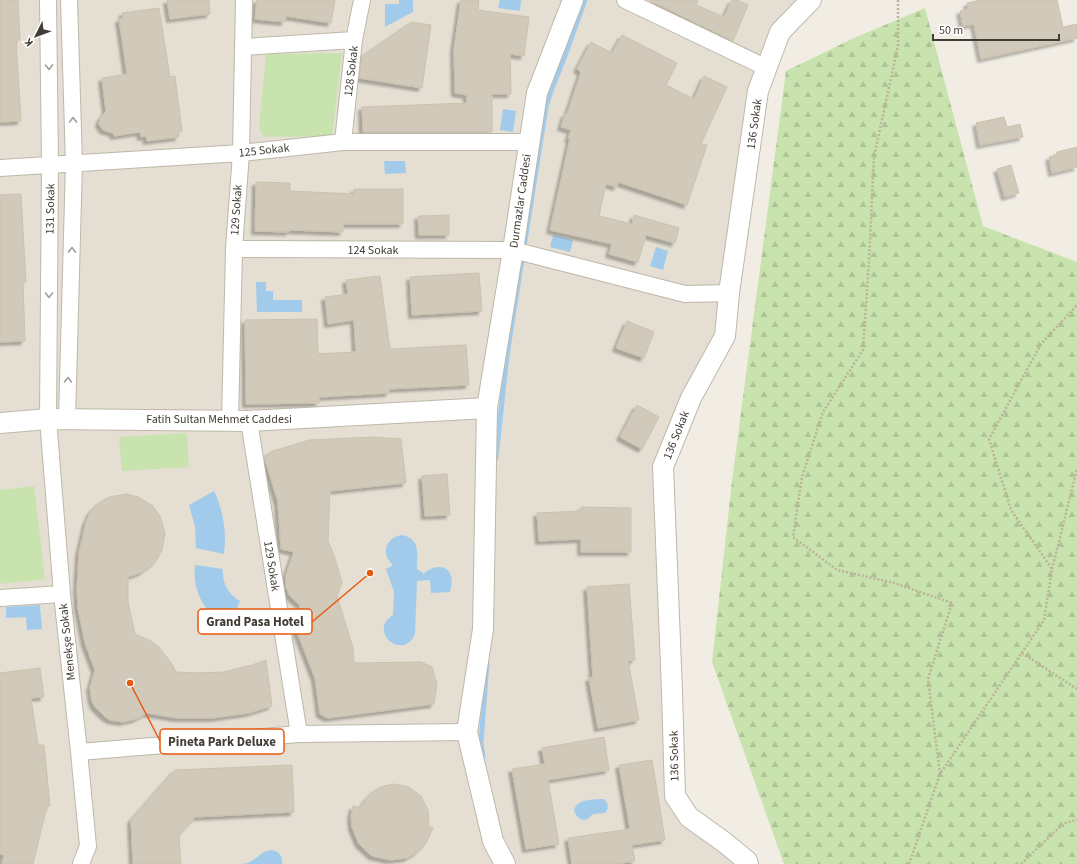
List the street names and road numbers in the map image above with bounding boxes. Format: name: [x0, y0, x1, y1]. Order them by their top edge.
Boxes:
street label: 128 Sokak: [340, 45, 363, 97]
street label: 136 Sokak: [743, 98, 766, 151]
street label: 125 Sokak: [238, 139, 290, 162]
street label: Durmazlar Caddesi: [505, 153, 536, 249]
street label: 131 Sokak: [42, 183, 59, 235]
street label: 129 Sokak: [226, 184, 247, 236]
street label: 124 Sokak: [347, 242, 399, 259]
street label: 136 Sokak: [659, 408, 694, 462]
street label: Fatih Sultan Mehmet Caddesi: [146, 411, 292, 428]
street label: 129 Sokak: [259, 540, 284, 593]
street label: Menekşe Sokak: [55, 603, 80, 681]
street label: 136 Sokak: [666, 730, 683, 782]

